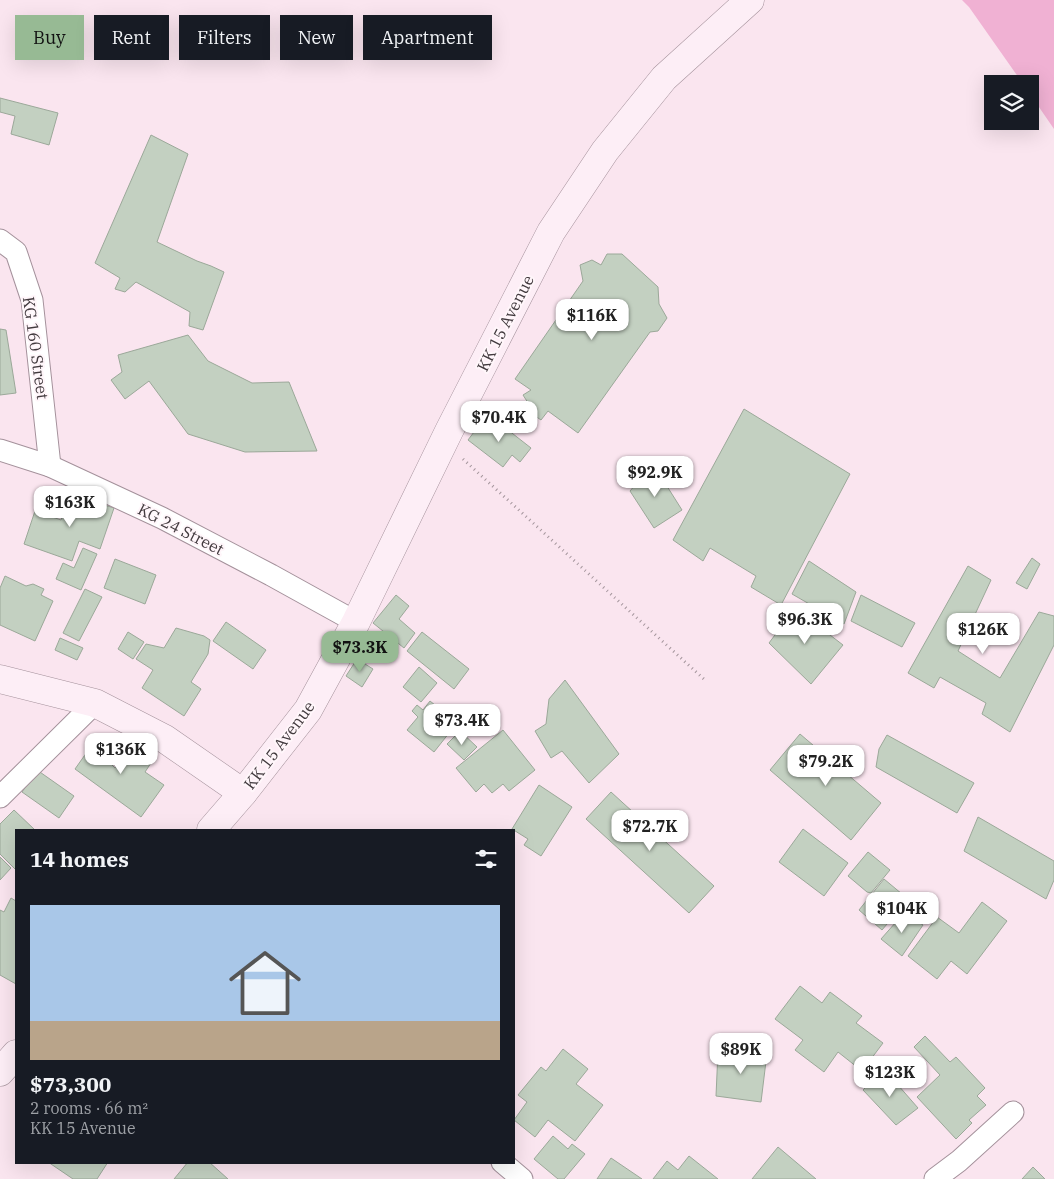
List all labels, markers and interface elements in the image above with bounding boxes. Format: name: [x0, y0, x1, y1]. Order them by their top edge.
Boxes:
chip: Buy: [15, 15, 84, 60]
chip: Rent: [94, 15, 169, 60]
chip: Filters: [179, 15, 270, 60]
chip: New: [280, 15, 353, 60]
chip: Apartment: [363, 15, 492, 60]
map controls: [984, 75, 1039, 130]
button: layers: [984, 75, 1039, 130]
street label: KK 15 Avenue: [472, 271, 538, 375]
street label: KG 160 Street: [19, 295, 53, 401]
pin: $116K: [557, 298, 627, 341]
text: $116K: [567, 305, 617, 325]
pin: $70.4K: [458, 400, 540, 443]
text: $70.4K: [471, 407, 527, 427]
pin: $92.9K: [614, 456, 696, 498]
text: $92.9K: [627, 462, 683, 482]
pin: $163K: [35, 486, 105, 528]
text: $163K: [45, 492, 95, 512]
street label: KG 24 Street: [135, 499, 228, 559]
pin: $96.3K: [764, 602, 846, 645]
text: $96.3K: [777, 609, 833, 629]
pin: $126K: [948, 612, 1018, 655]
text: $126K: [958, 619, 1008, 639]
pin: $73.3K: [319, 630, 401, 673]
text: $73.3K: [332, 637, 388, 657]
street label: KK 15 Avenue: [239, 697, 319, 793]
pin: $73.4K: [421, 704, 503, 746]
text: $73.4K: [434, 710, 490, 730]
pin: $136K: [86, 732, 156, 775]
text: $136K: [96, 739, 146, 759]
pin: $79.2K: [785, 744, 867, 787]
text: $79.2K: [798, 751, 854, 771]
pin: $72.7K: [609, 810, 691, 852]
text: $72.7K: [622, 816, 678, 836]
text: 14 homes: [30, 845, 129, 873]
icon: filters: [472, 845, 500, 873]
pin: $104K: [867, 892, 937, 934]
text: $104K: [877, 898, 927, 918]
icon: home: [220, 938, 310, 1028]
pin: $89K: [711, 1032, 771, 1075]
text: $89K: [721, 1039, 762, 1059]
pin: $123K: [855, 1056, 925, 1098]
text: $123K: [865, 1062, 915, 1082]
text: $73,300: [30, 1070, 111, 1098]
text: 2 rooms · 66 m²: [30, 1098, 148, 1118]
text: KK 15 Avenue: [30, 1118, 136, 1138]

